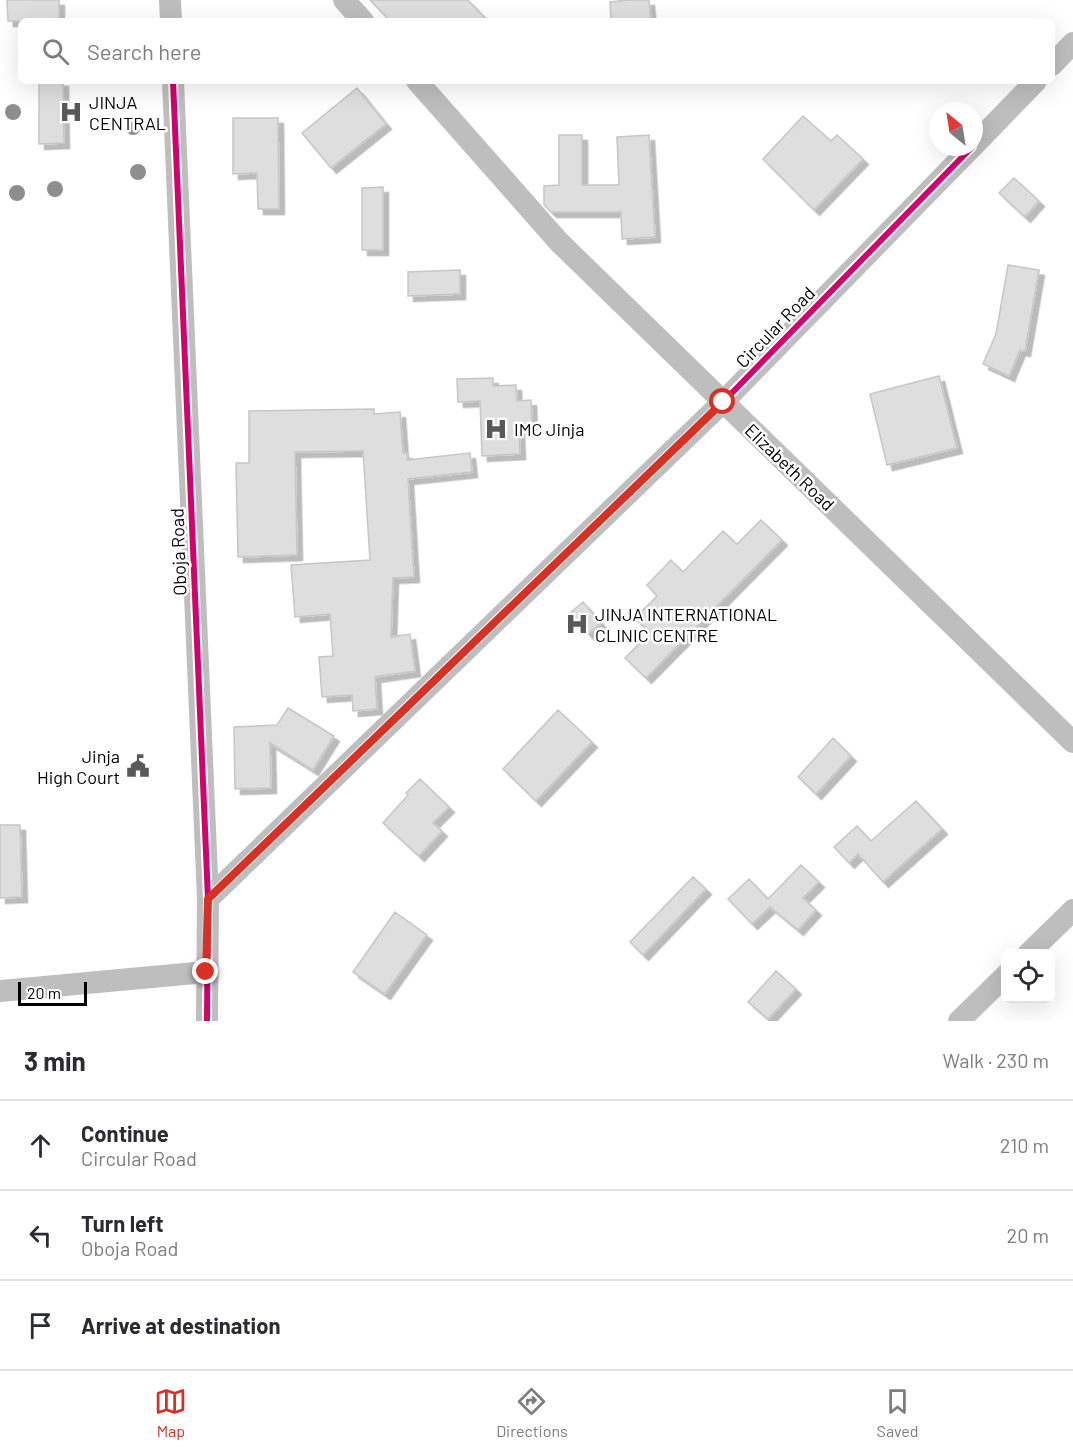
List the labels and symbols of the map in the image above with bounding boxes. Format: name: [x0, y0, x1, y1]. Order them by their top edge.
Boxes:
place label: JINJA CENTRAL: [89, 91, 166, 134]
hospital icon: JINJA CENTRAL: [58, 99, 84, 125]
north arrow: [929, 102, 983, 156]
street label: Circular Road: [731, 282, 819, 372]
route start: [709, 388, 735, 414]
hospital icon: IMC Jinja: [483, 416, 509, 442]
place label: IMC Jinja: [514, 418, 584, 440]
street label: Elizabeth Road: [741, 419, 839, 515]
street label: Oboja Road: [165, 508, 191, 596]
place label: JINJA INTERNATIONAL CLINIC CENTRE: [595, 603, 777, 646]
hospital icon: JINJA INTERNATIONAL CLINIC CENTRE: [564, 611, 590, 637]
place label: Jinja High Court: [37, 745, 120, 788]
public building icon: Jinja High Court: [125, 753, 151, 779]
route end: [192, 958, 218, 984]
scale bar: [18, 979, 87, 1006]

